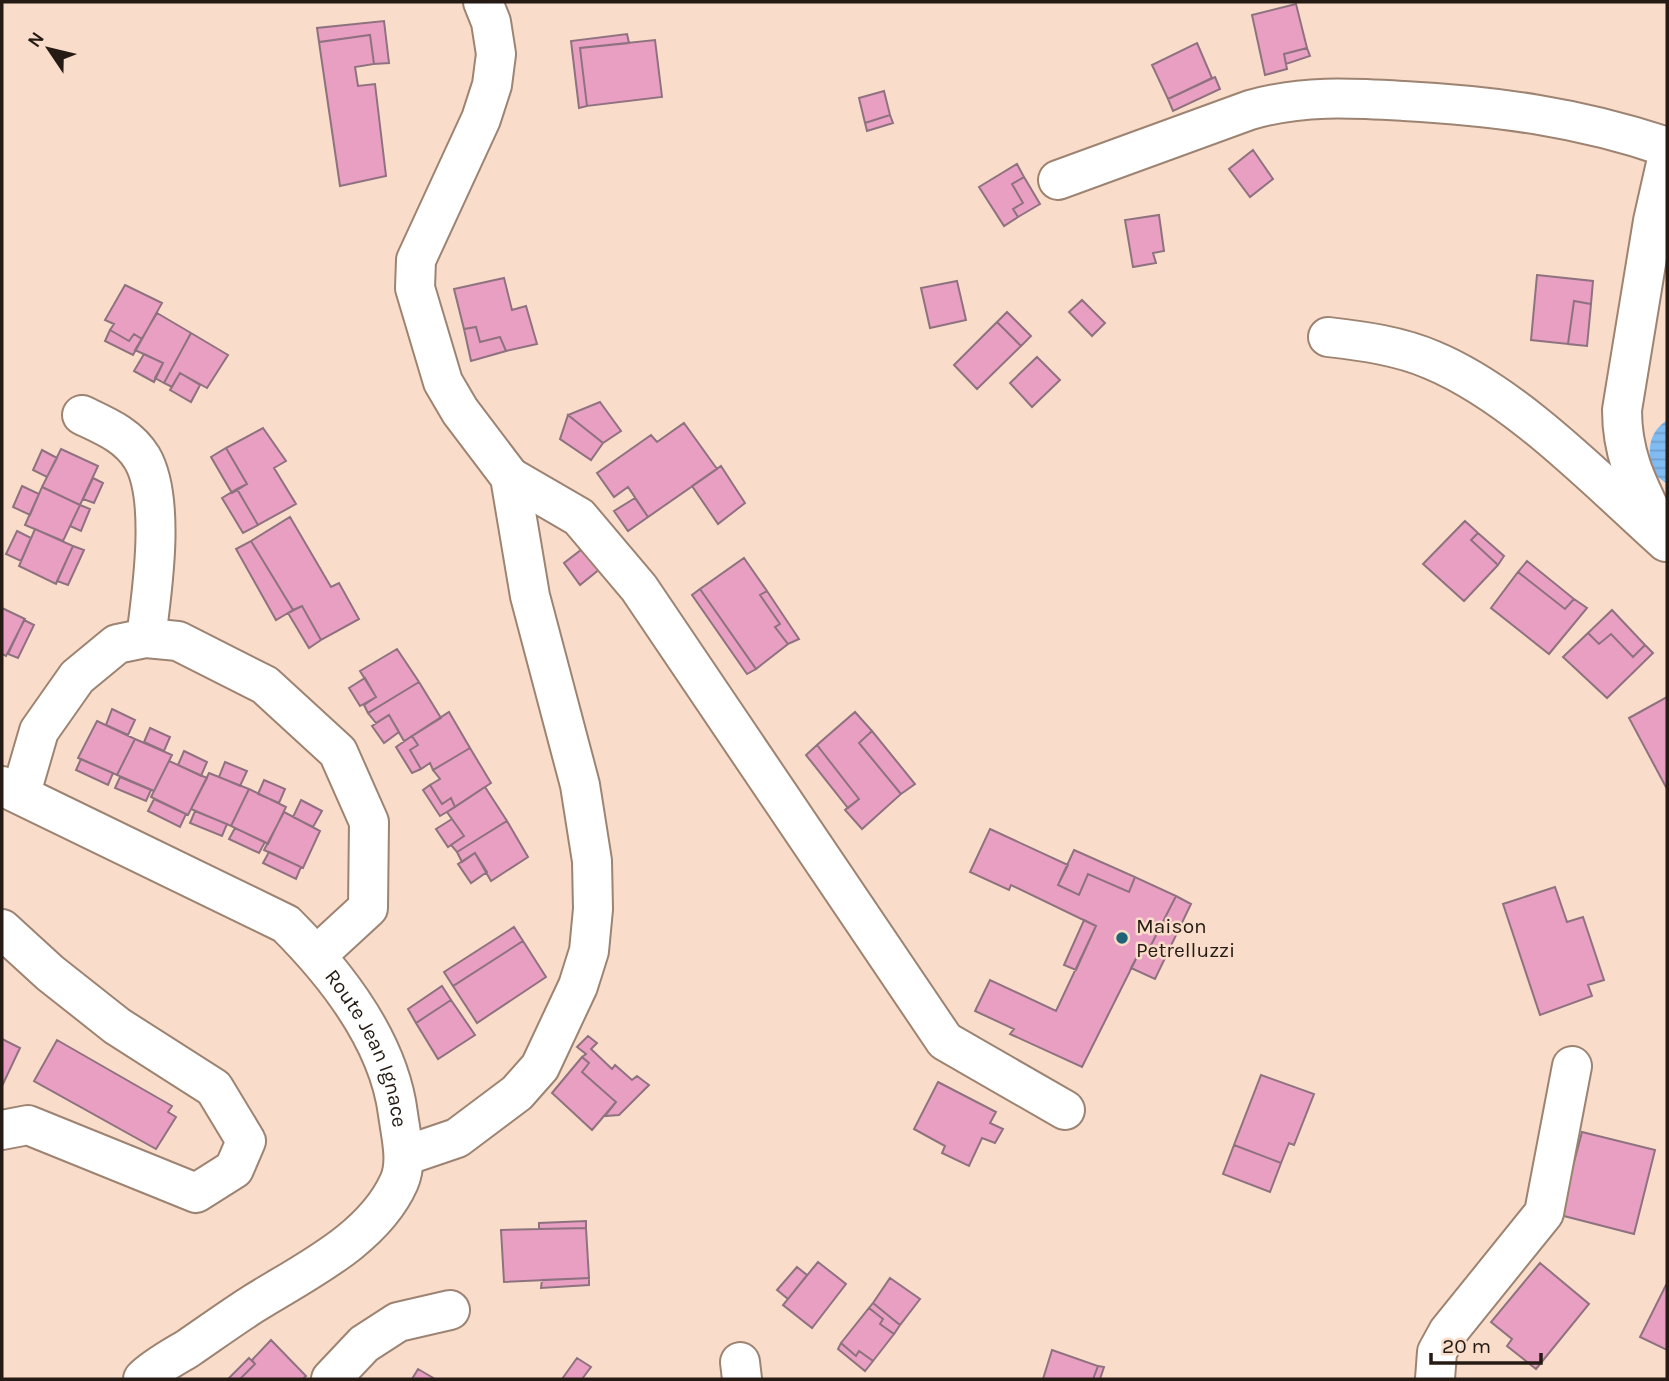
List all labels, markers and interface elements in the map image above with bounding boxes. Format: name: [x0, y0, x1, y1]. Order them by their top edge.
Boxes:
north arrow: [14, 14, 84, 84]
text: N: [23, 28, 49, 52]
place label: Maison Petrelluzzi: [1136, 914, 1235, 962]
marker: Maison Petrelluzzi: [1114, 930, 1130, 946]
street label: Route Jean Ignace: [320, 965, 412, 1129]
scale bar: [1431, 1322, 1541, 1366]
text: 20 m: [1442, 1334, 1491, 1358]

